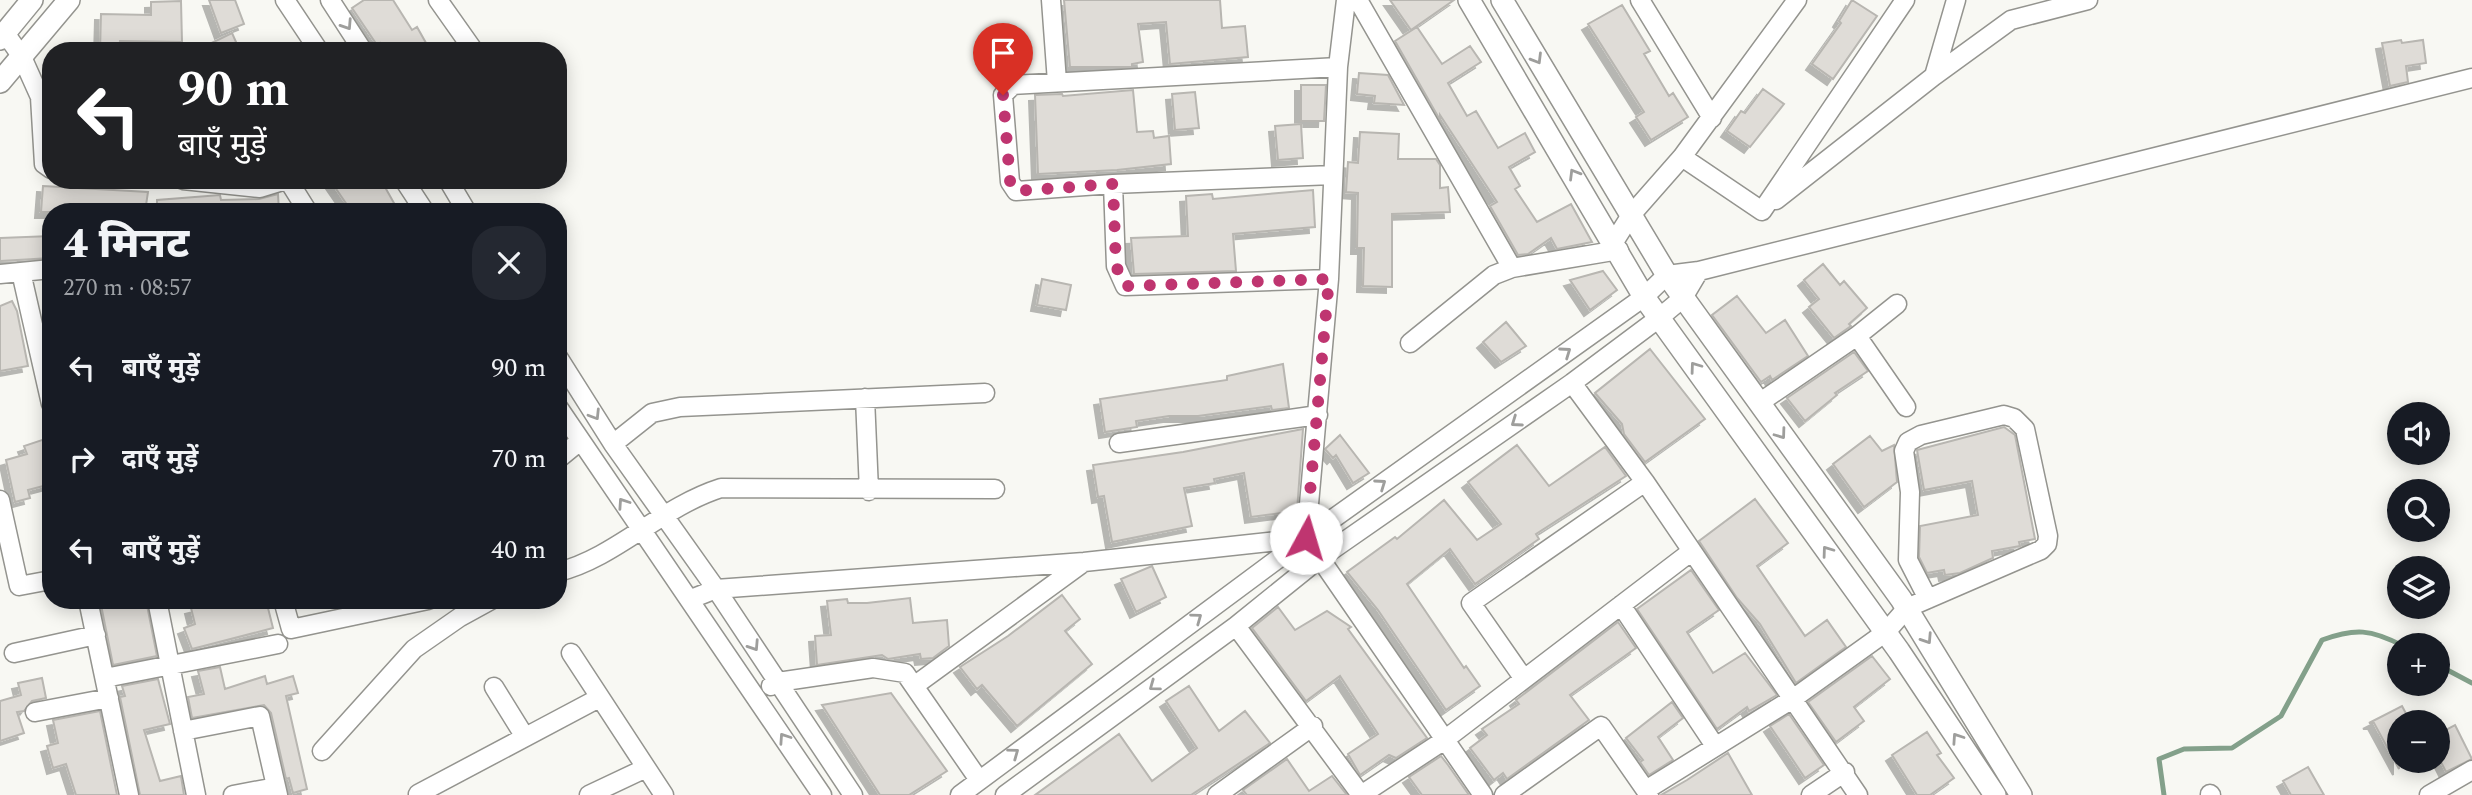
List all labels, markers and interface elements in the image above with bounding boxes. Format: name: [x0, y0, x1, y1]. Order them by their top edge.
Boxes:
one-way arrow: [338, 18, 351, 31]
pin: [973, 23, 1033, 95]
icon: arrive: [984, 34, 1022, 72]
one-way arrow: [1528, 51, 1541, 64]
text: 90 m: [178, 53, 289, 128]
icon: left: [63, 70, 154, 161]
text: बाएँ मुड़ें: [178, 121, 267, 170]
one-way arrow: [1569, 169, 1582, 182]
text: 4 मिनट: [63, 213, 189, 276]
button: close: [472, 226, 546, 300]
text: 270 m · 08:57: [63, 271, 192, 306]
text: बाएँ मुड़ें: [122, 348, 200, 388]
text: 90 m: [491, 348, 546, 388]
one-way arrow: [1558, 348, 1571, 360]
icon: left: [63, 349, 101, 387]
one-way arrow: [1690, 362, 1703, 375]
map controls: [2387, 402, 2450, 773]
button: sound: [2387, 402, 2450, 465]
one-way arrow: [586, 407, 599, 420]
one-way arrow: [1511, 414, 1524, 426]
one-way arrow: [1773, 426, 1785, 438]
text: दाएँ मुड़ें: [122, 439, 198, 479]
text: 70 m: [491, 439, 546, 479]
icon: right: [63, 440, 101, 478]
button: search: [2387, 479, 2450, 542]
one-way arrow: [1373, 480, 1386, 492]
one-way arrow: [619, 498, 631, 511]
position arrow: [1269, 501, 1343, 575]
text: बाएँ मुड़ें: [122, 530, 200, 570]
text: 40 m: [491, 530, 546, 570]
icon: left: [63, 531, 101, 569]
one-way arrow: [1823, 546, 1836, 559]
button: layers: [2387, 556, 2450, 619]
one-way arrow: [1189, 614, 1202, 627]
one-way arrow: [1919, 631, 1931, 644]
button: +: [2387, 633, 2450, 696]
one-way arrow: [745, 638, 758, 651]
one-way arrow: [1149, 678, 1162, 690]
button: −: [2387, 710, 2450, 773]
one-way arrow: [780, 733, 792, 746]
one-way arrow: [1953, 733, 1966, 746]
one-way arrow: [1006, 749, 1019, 762]

